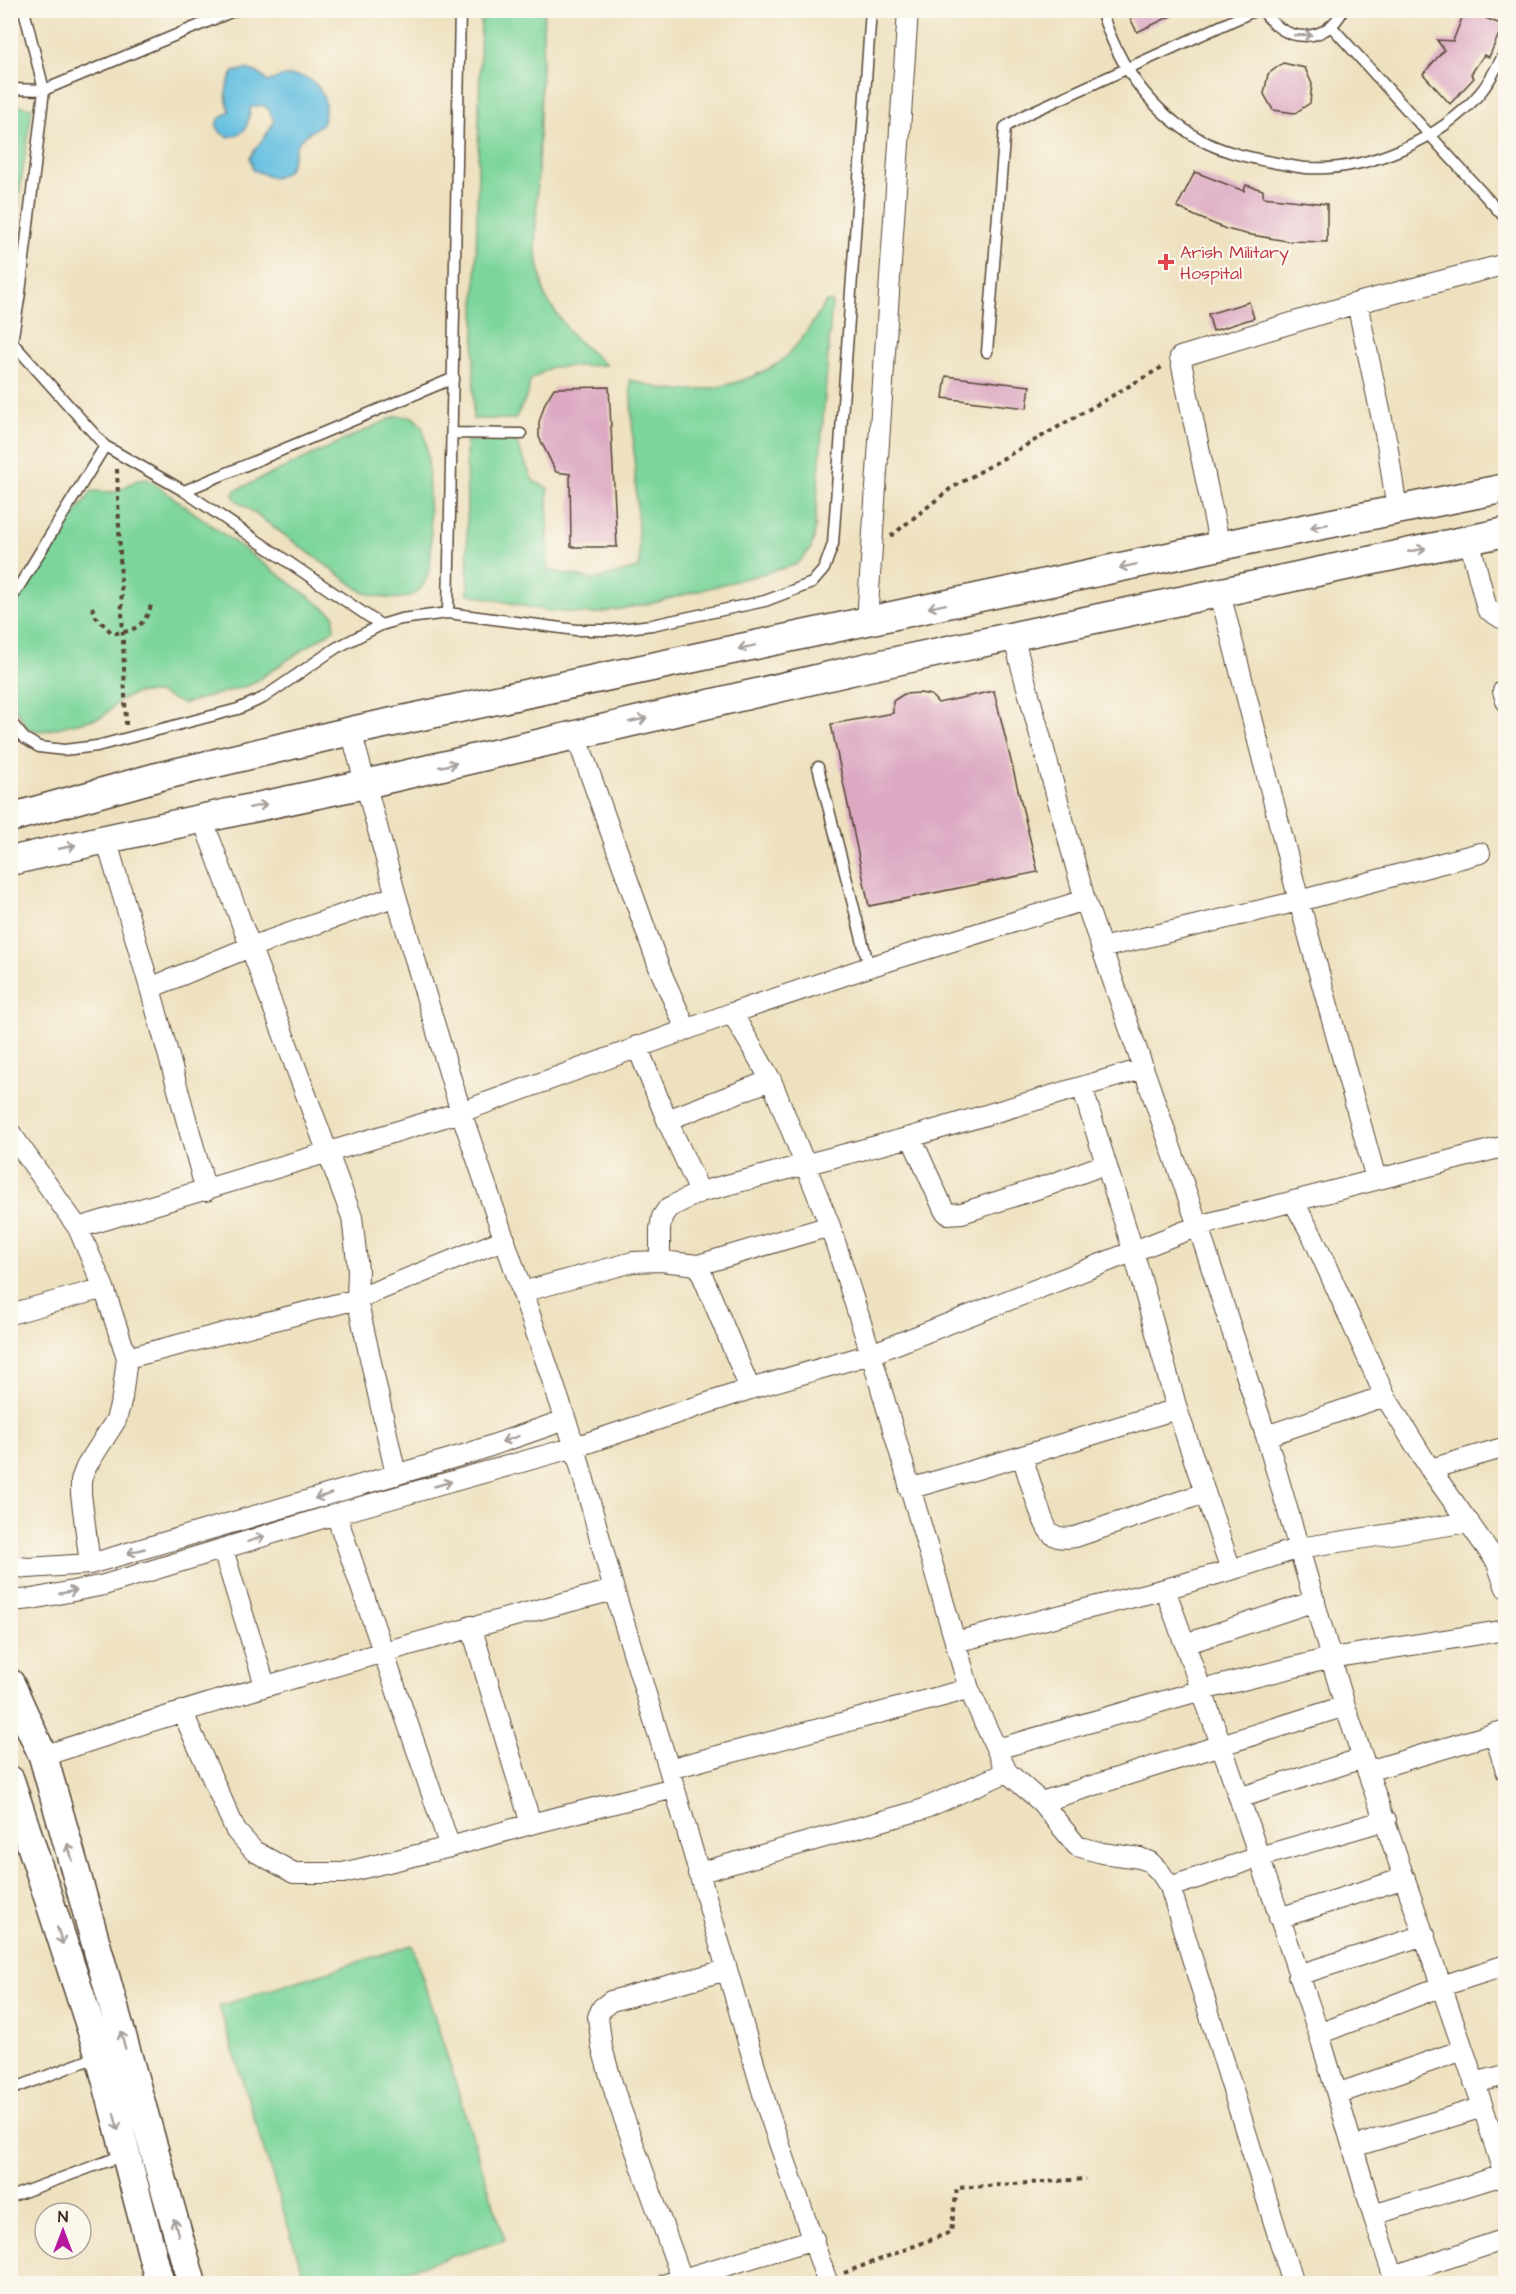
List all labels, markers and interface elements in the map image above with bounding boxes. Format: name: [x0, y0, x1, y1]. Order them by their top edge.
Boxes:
one-way arrow: [1293, 29, 1312, 41]
place label: Arish Military Hospital: [1180, 240, 1289, 286]
marker: Arish Military Hospital: [1157, 253, 1175, 271]
one-way arrow: [1310, 521, 1329, 532]
one-way arrow: [1406, 544, 1426, 555]
one-way arrow: [1119, 561, 1138, 572]
one-way arrow: [928, 601, 948, 612]
one-way arrow: [737, 642, 757, 653]
one-way arrow: [629, 714, 648, 726]
one-way arrow: [439, 758, 458, 770]
one-way arrow: [248, 800, 267, 812]
one-way arrow: [58, 841, 77, 853]
one-way arrow: [501, 1435, 520, 1446]
one-way arrow: [433, 1478, 452, 1489]
one-way arrow: [314, 1491, 333, 1502]
one-way arrow: [246, 1533, 265, 1544]
one-way arrow: [127, 1546, 146, 1557]
one-way arrow: [58, 1586, 77, 1597]
one-way arrow: [64, 1843, 76, 1862]
one-way arrow: [55, 1926, 66, 1945]
one-way arrow: [117, 2031, 128, 2050]
one-way arrow: [111, 2112, 122, 2131]
north arrow: [33, 2201, 93, 2261]
text: N: [58, 2206, 68, 2228]
one-way arrow: [170, 2218, 182, 2237]

